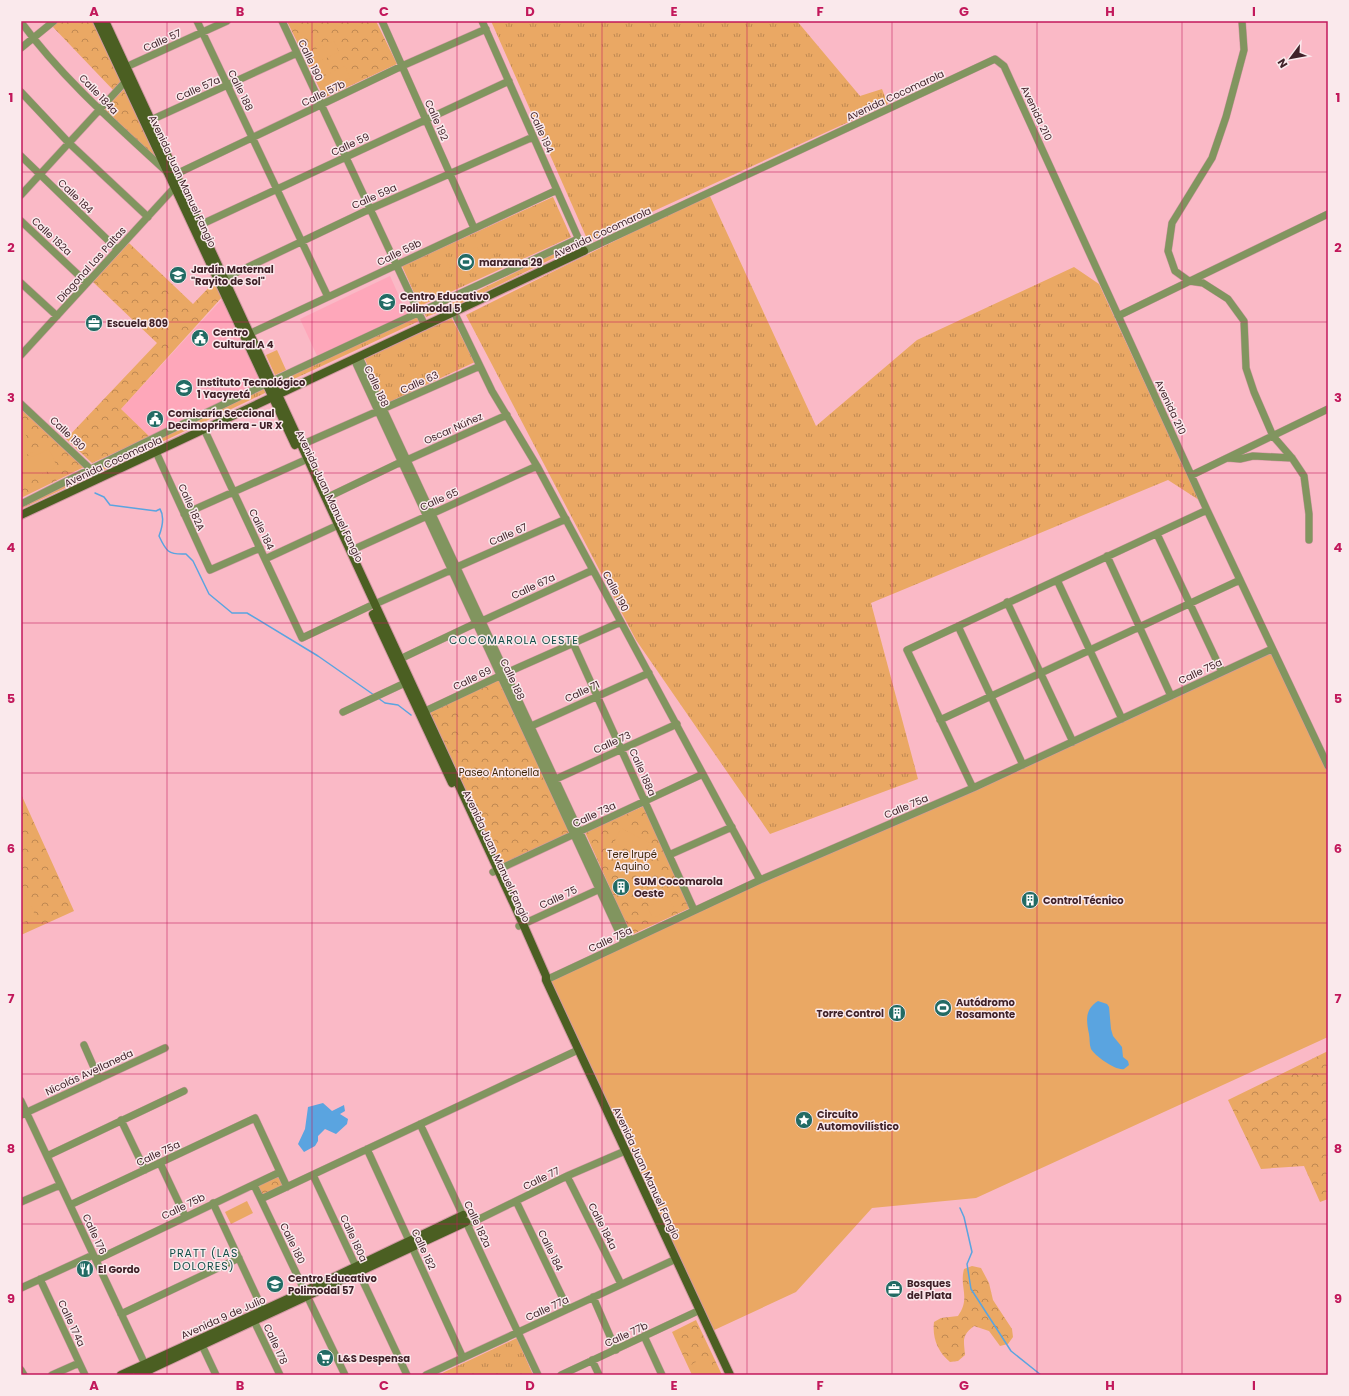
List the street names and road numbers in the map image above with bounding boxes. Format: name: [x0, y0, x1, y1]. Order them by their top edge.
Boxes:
street label: Calle 57: [141, 25, 184, 55]
street label: Calle 190: [294, 37, 327, 83]
street label: Avenida Cocomarola: [844, 66, 947, 125]
street label: Calle 188: [224, 67, 257, 113]
street label: Calle 184a: [76, 71, 122, 118]
street label: Calle 57a: [174, 72, 223, 105]
street label: Calle 57b: [299, 76, 348, 110]
street label: Avenida 210: [1017, 83, 1056, 143]
street label: Calle 192: [421, 97, 452, 143]
street label: Calle 194: [526, 109, 557, 155]
street label: Avenida Juan Manuel Fangio: [145, 113, 220, 250]
street label: Calle 59: [329, 129, 372, 160]
street label: Calle 184: [55, 176, 97, 217]
street label: Calle 59a: [349, 180, 399, 213]
street label: Avenida Cocomarola: [551, 203, 654, 262]
street label: Calle 182a: [28, 214, 75, 259]
street label: Diagonal Las Paltas: [53, 223, 130, 306]
street label: Calle 59b: [375, 235, 424, 270]
street label: Calle 188: [360, 363, 393, 409]
street label: Calle 63: [398, 367, 441, 398]
street label: Avenida 210: [1151, 377, 1190, 437]
street label: Oscar Núñez: [421, 409, 485, 448]
street label: Calle 180: [46, 413, 89, 454]
street label: Avenida Juan Manuel Fangio: [292, 428, 367, 565]
street label: Avenida Cocomarola: [62, 432, 165, 491]
street label: Calle 182A: [174, 481, 209, 533]
street label: Calle 65: [417, 484, 461, 515]
street label: Calle 184: [245, 506, 278, 552]
street label: Calle 67: [487, 519, 530, 549]
street label: Calle 190: [599, 568, 633, 614]
street label: Calle 67a: [509, 570, 558, 603]
street label: Calle 75a: [1176, 655, 1225, 688]
street label: Calle 188: [496, 656, 529, 702]
street label: Calle 69: [451, 663, 494, 694]
street label: Calle 71: [562, 677, 602, 706]
street label: Calle 73: [591, 728, 633, 757]
street label: Calle 188a: [625, 746, 660, 798]
street label: Avenida Juan Manuel Fangio: [459, 788, 534, 925]
street label: Calle 75a: [882, 790, 931, 823]
street label: Calle 73a: [570, 798, 618, 831]
street label: Calle 75: [537, 882, 580, 913]
street label: Calle 75a: [586, 923, 635, 956]
street label: Nicolás Avellaneda: [43, 1045, 136, 1099]
street label: Avenida Juan Manuel Fangio: [609, 1105, 684, 1242]
street label: Calle 75a: [134, 1137, 183, 1170]
street label: Calle 77: [520, 1163, 563, 1194]
street label: Calle 75b: [159, 1189, 208, 1223]
street label: Calle 182a: [460, 1198, 495, 1250]
street label: Calle 184a: [584, 1200, 621, 1252]
street label: Calle 176: [79, 1211, 110, 1257]
street label: Calle 180a: [336, 1212, 371, 1264]
street label: Calle 180: [276, 1220, 309, 1266]
street label: Calle 182: [408, 1226, 440, 1272]
street label: Calle 184: [534, 1227, 567, 1273]
street label: Avenida 9 de Julio: [178, 1292, 268, 1343]
street label: Calle 77a: [523, 1292, 571, 1325]
street label: Calle 174a: [54, 1297, 89, 1349]
street label: Calle 77b: [602, 1318, 650, 1351]
street label: Calle 178: [260, 1321, 291, 1367]

